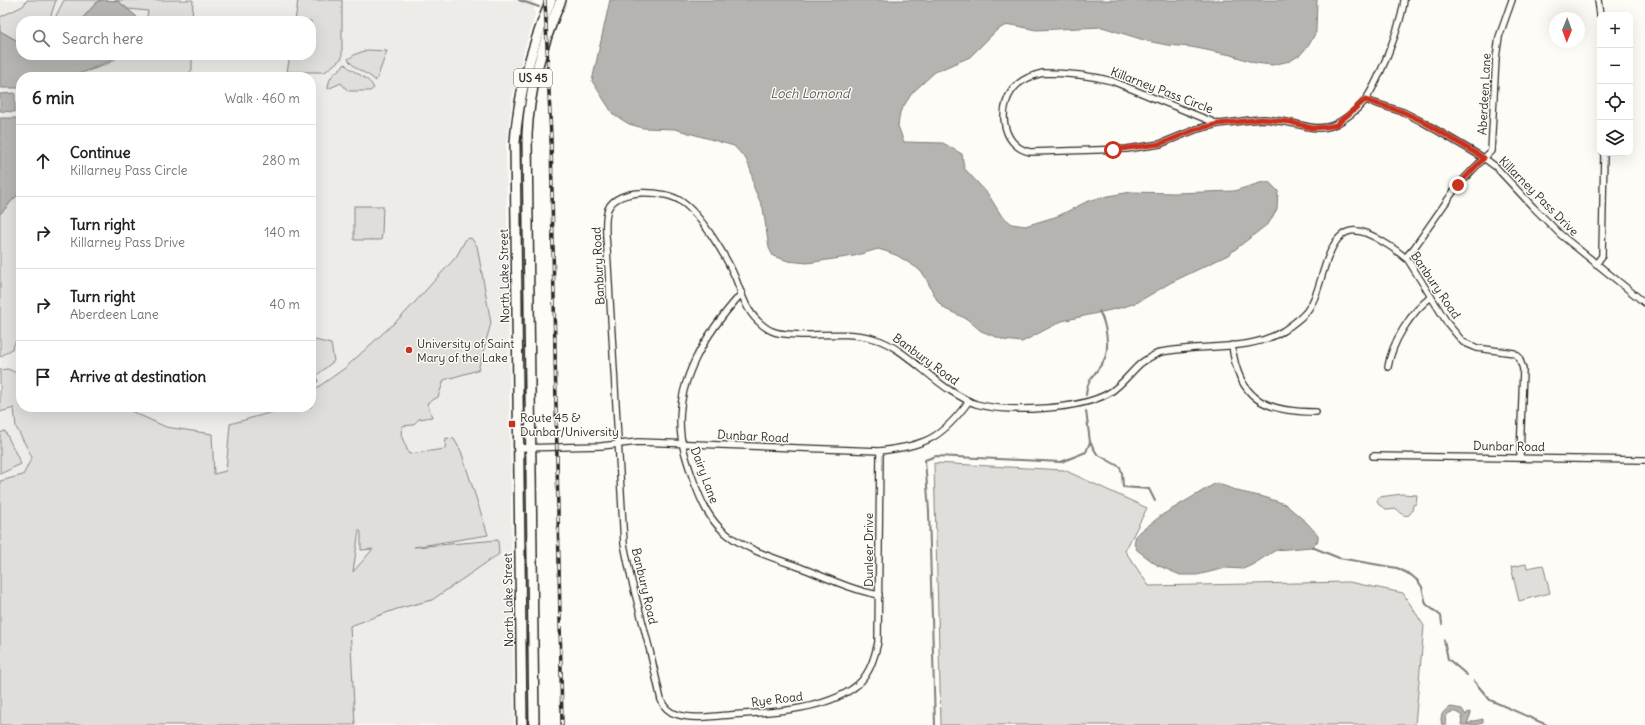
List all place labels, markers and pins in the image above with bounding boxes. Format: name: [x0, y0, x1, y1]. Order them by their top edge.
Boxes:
place label: University of Saint Mary of the Lake: [417, 336, 514, 365]
marker: University of Saint Mary of the Lake: [404, 345, 414, 355]
place label: Route 45 & Dunbar/University: [520, 410, 619, 439]
marker: Route 45 & Dunbar/University: [507, 419, 517, 429]

